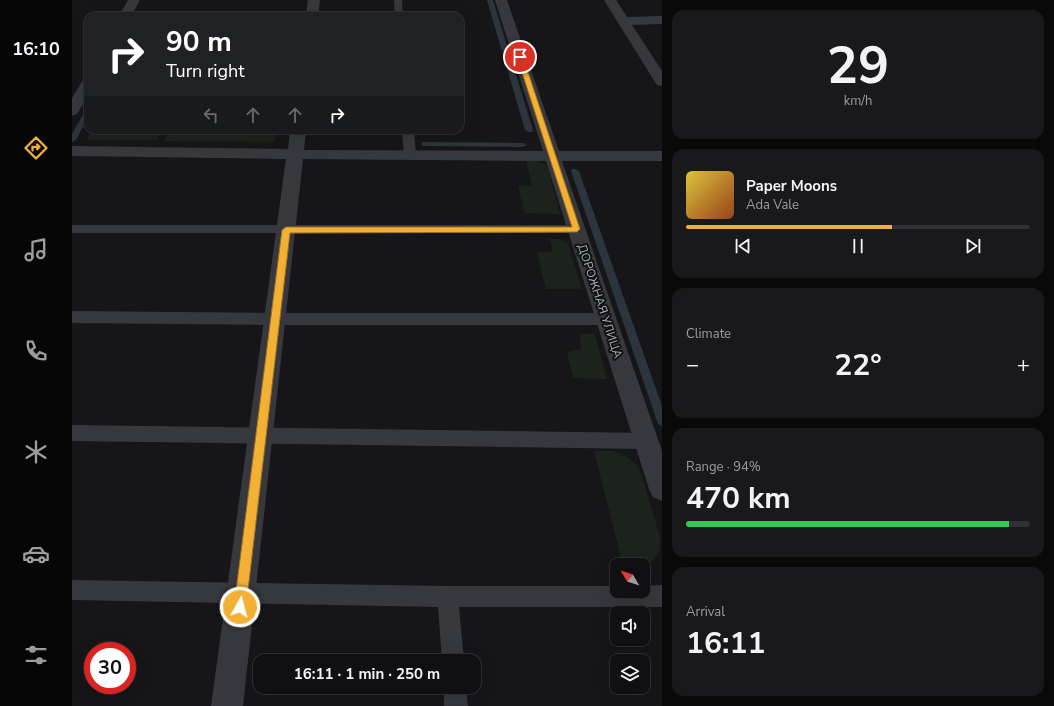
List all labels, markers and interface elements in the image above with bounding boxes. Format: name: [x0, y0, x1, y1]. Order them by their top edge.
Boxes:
text: 90 m: [166, 23, 232, 61]
icon: right: [100, 28, 152, 80]
text: 29: [827, 30, 889, 101]
text: 16:10: [12, 37, 60, 61]
pin: [503, 40, 537, 74]
icon: arrive: [509, 46, 531, 68]
text: Turn right: [166, 59, 245, 83]
text: km/h: [844, 92, 872, 110]
icon: left: [200, 104, 222, 126]
icon: ahead: [242, 104, 264, 126]
icon: ahead: [284, 104, 306, 126]
icon: right: [326, 104, 348, 126]
icon: directions: [22, 134, 50, 162]
text: Paper Moons: [746, 176, 837, 196]
text: Ada Vale: [746, 196, 799, 214]
icon: previous: [732, 235, 754, 257]
icon: pause: [847, 235, 869, 257]
icon: next: [962, 235, 984, 257]
icon: music: [22, 236, 50, 264]
street label: ДОРОЖНАЯ УЛИЦА: [574, 242, 626, 361]
text: Climate: [686, 325, 731, 343]
icon: phone: [22, 337, 50, 365]
text: 22°: [834, 345, 882, 386]
text: −: [686, 350, 699, 380]
text: +: [1017, 350, 1030, 380]
icon: climate: [22, 438, 50, 466]
text: Range · 94%: [686, 458, 761, 476]
text: 470 km: [686, 478, 791, 519]
icon: car: [22, 540, 50, 568]
north arrow: [610, 558, 650, 598]
map controls: [610, 558, 650, 694]
position arrow: [219, 586, 261, 628]
text: Arrival: [686, 603, 725, 621]
button: sound: [610, 606, 650, 646]
text: 16:11: [686, 623, 765, 664]
icon: filters: [22, 641, 50, 669]
speed limit sign: 30: [84, 642, 136, 694]
button: layers: [610, 654, 650, 694]
text: 16:11 · 1 min · 250 m: [294, 664, 440, 684]

